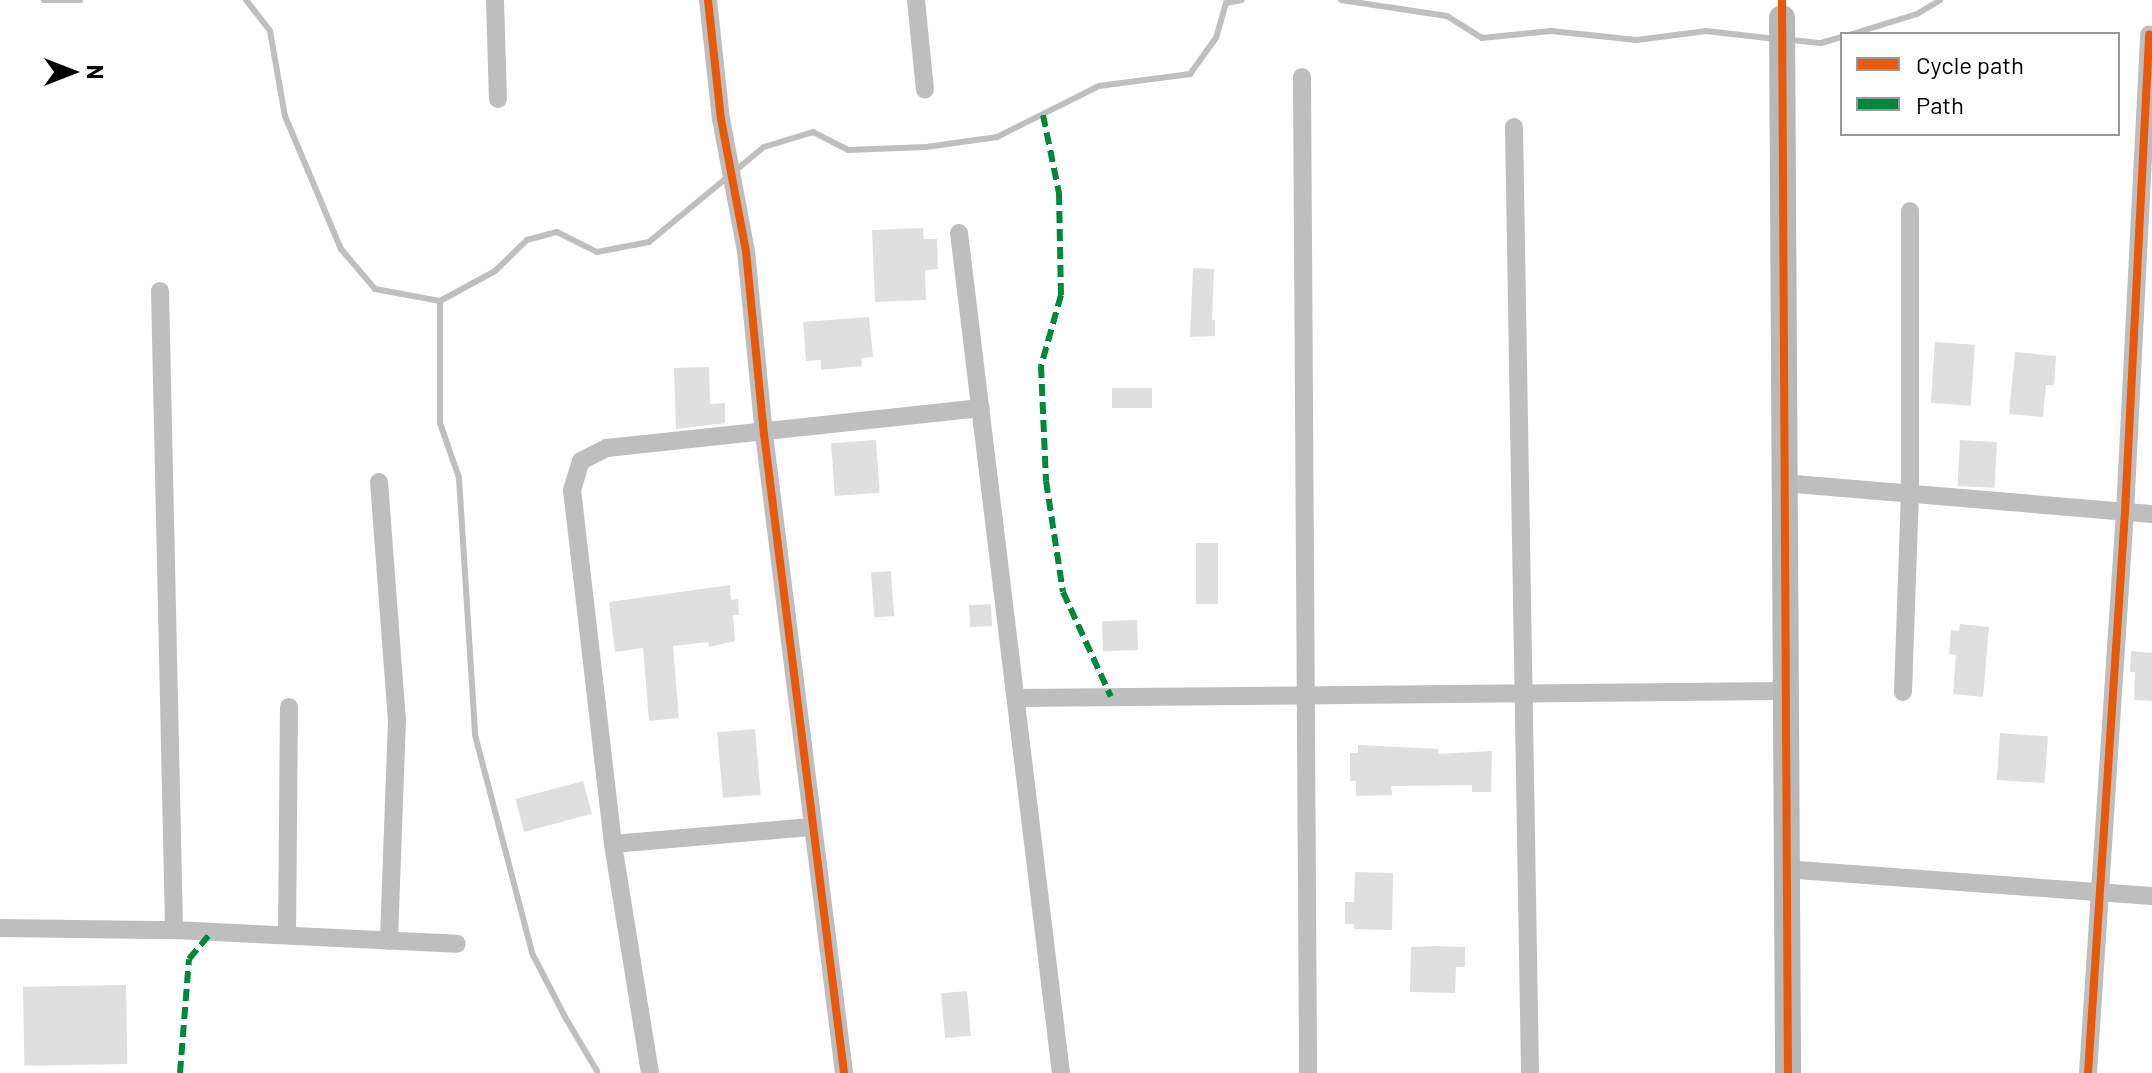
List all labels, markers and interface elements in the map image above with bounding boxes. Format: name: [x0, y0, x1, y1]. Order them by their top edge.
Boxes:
north arrow: [32, 32, 112, 112]
legend: [1840, 32, 2120, 136]
text: Cycle path: [1916, 50, 2024, 79]
text: N: [83, 65, 109, 79]
text: Path: [1916, 90, 1964, 119]

